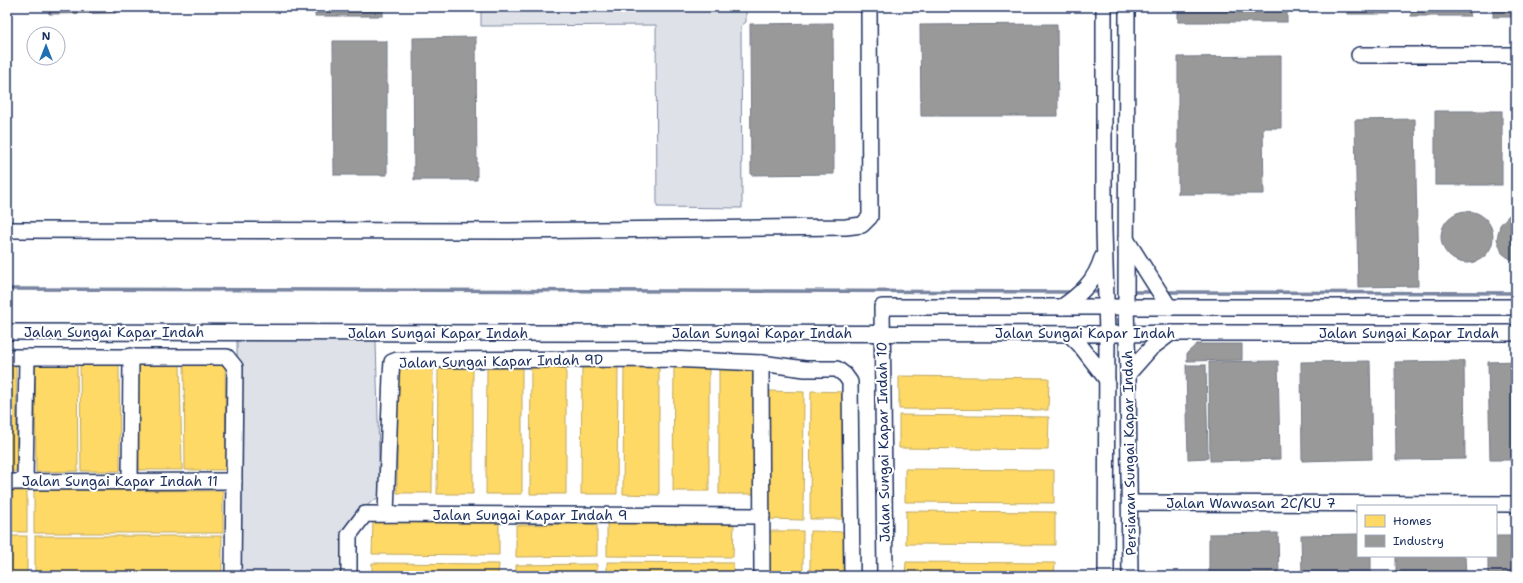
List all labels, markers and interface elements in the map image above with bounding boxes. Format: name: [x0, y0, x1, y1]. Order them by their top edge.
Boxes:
north arrow: [26, 26, 66, 66]
text: N: [42, 29, 51, 44]
street label: Jalan Sungai Kapar Indah: [24, 323, 204, 341]
street label: Jalan Sungai Kapar Indah: [348, 324, 528, 342]
street label: Jalan Sungai Kapar Indah: [672, 324, 852, 342]
street label: Jalan Sungai Kapar Indah: [995, 324, 1175, 342]
street label: Jalan Sungai Kapar Indah: [1319, 324, 1499, 342]
street label: Jalan Sungai Kapar Indah 10: [872, 342, 894, 542]
street label: Jalan Sungai Kapar Indah 9D: [399, 350, 603, 372]
street label: Persiaran Sungai Kapar Indah: [1118, 350, 1140, 556]
street label: Jalan Sungai Kapar Indah 11: [22, 472, 218, 490]
street label: Jalan Wawasan 2C/KU 7: [1166, 494, 1336, 512]
legend: [1357, 505, 1497, 557]
street label: Jalan Sungai Kapar Indah 9: [432, 506, 628, 524]
text: Homes: [1393, 513, 1432, 529]
text: Industry: [1393, 533, 1444, 549]

